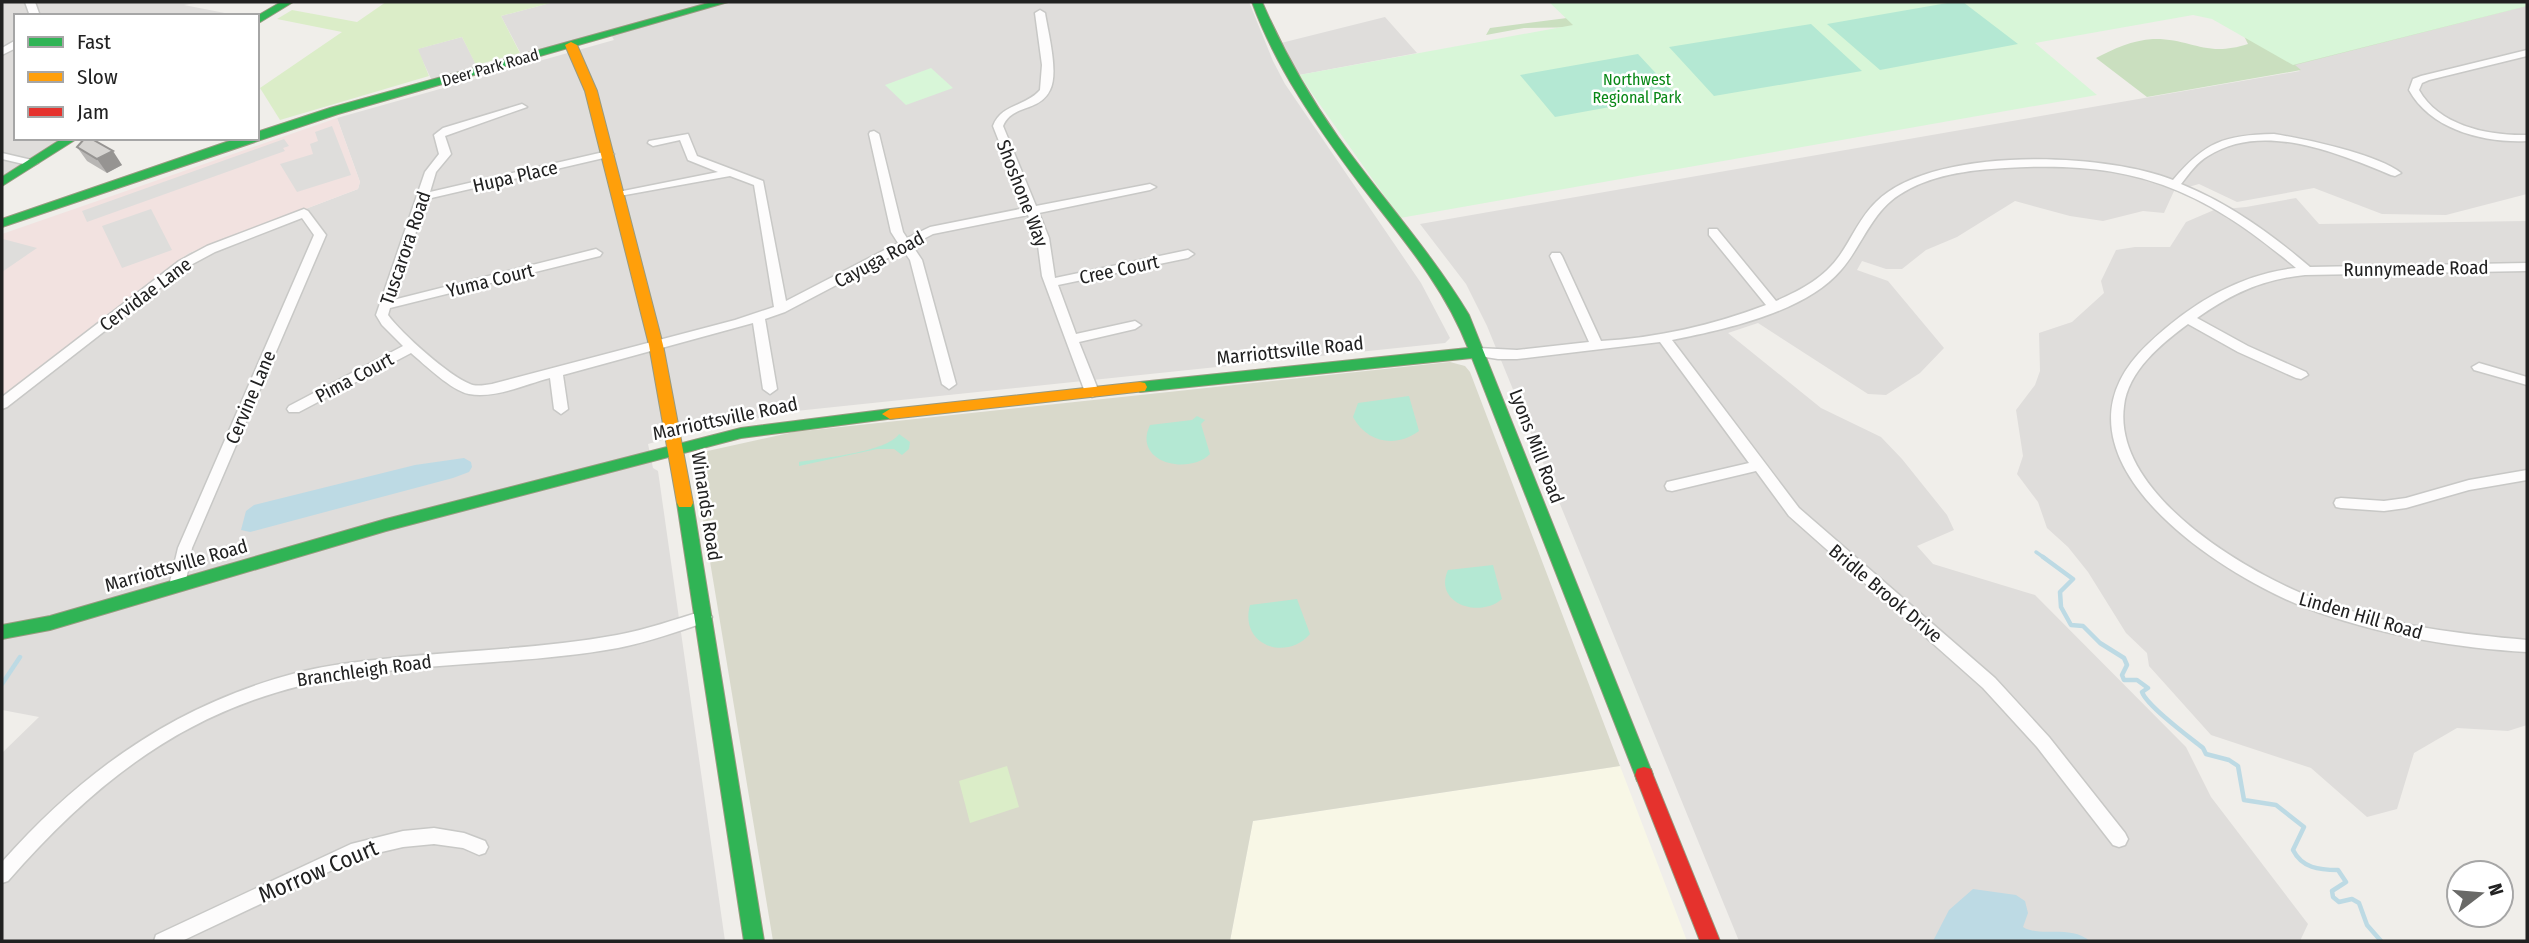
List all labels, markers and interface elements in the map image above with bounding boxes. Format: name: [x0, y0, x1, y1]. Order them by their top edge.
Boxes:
legend: [14, 14, 259, 140]
text: Fast: [77, 29, 111, 55]
street label: Deer Park Road: [440, 45, 541, 90]
text: Slow: [77, 64, 118, 90]
park label: Northwest Regional Park: [1593, 70, 1682, 107]
text: Jam: [77, 99, 109, 125]
street label: Shoshone Way: [992, 137, 1054, 250]
street label: Hupa Place: [470, 156, 560, 197]
street label: Tuscarora Road: [375, 188, 436, 308]
street label: Cayuga Road: [830, 226, 928, 293]
street label: Cree Court: [1077, 250, 1162, 289]
street label: Cervidae Lane: [95, 252, 196, 336]
street label: Runnymeade Road: [2343, 256, 2489, 281]
street label: Yuma Court: [444, 258, 537, 302]
street label: Marriottsville Road: [1215, 331, 1365, 370]
street label: Cervine Lane: [220, 347, 280, 447]
street label: Pima Court: [311, 347, 398, 408]
street label: Lyons Mill Road: [1504, 386, 1569, 506]
street label: Marriottsville Road: [651, 392, 800, 445]
street label: Winands Road: [687, 450, 727, 562]
street label: Marriottsville Road: [102, 534, 250, 597]
street label: Bridle Brook Drive: [1824, 539, 1947, 647]
street label: Linden Hill Road: [2296, 587, 2425, 644]
street label: Branchleigh Road: [295, 650, 433, 691]
street label: Morrow Court: [254, 833, 383, 909]
north arrow: [2445, 859, 2515, 929]
text: N: [2483, 881, 2508, 898]

